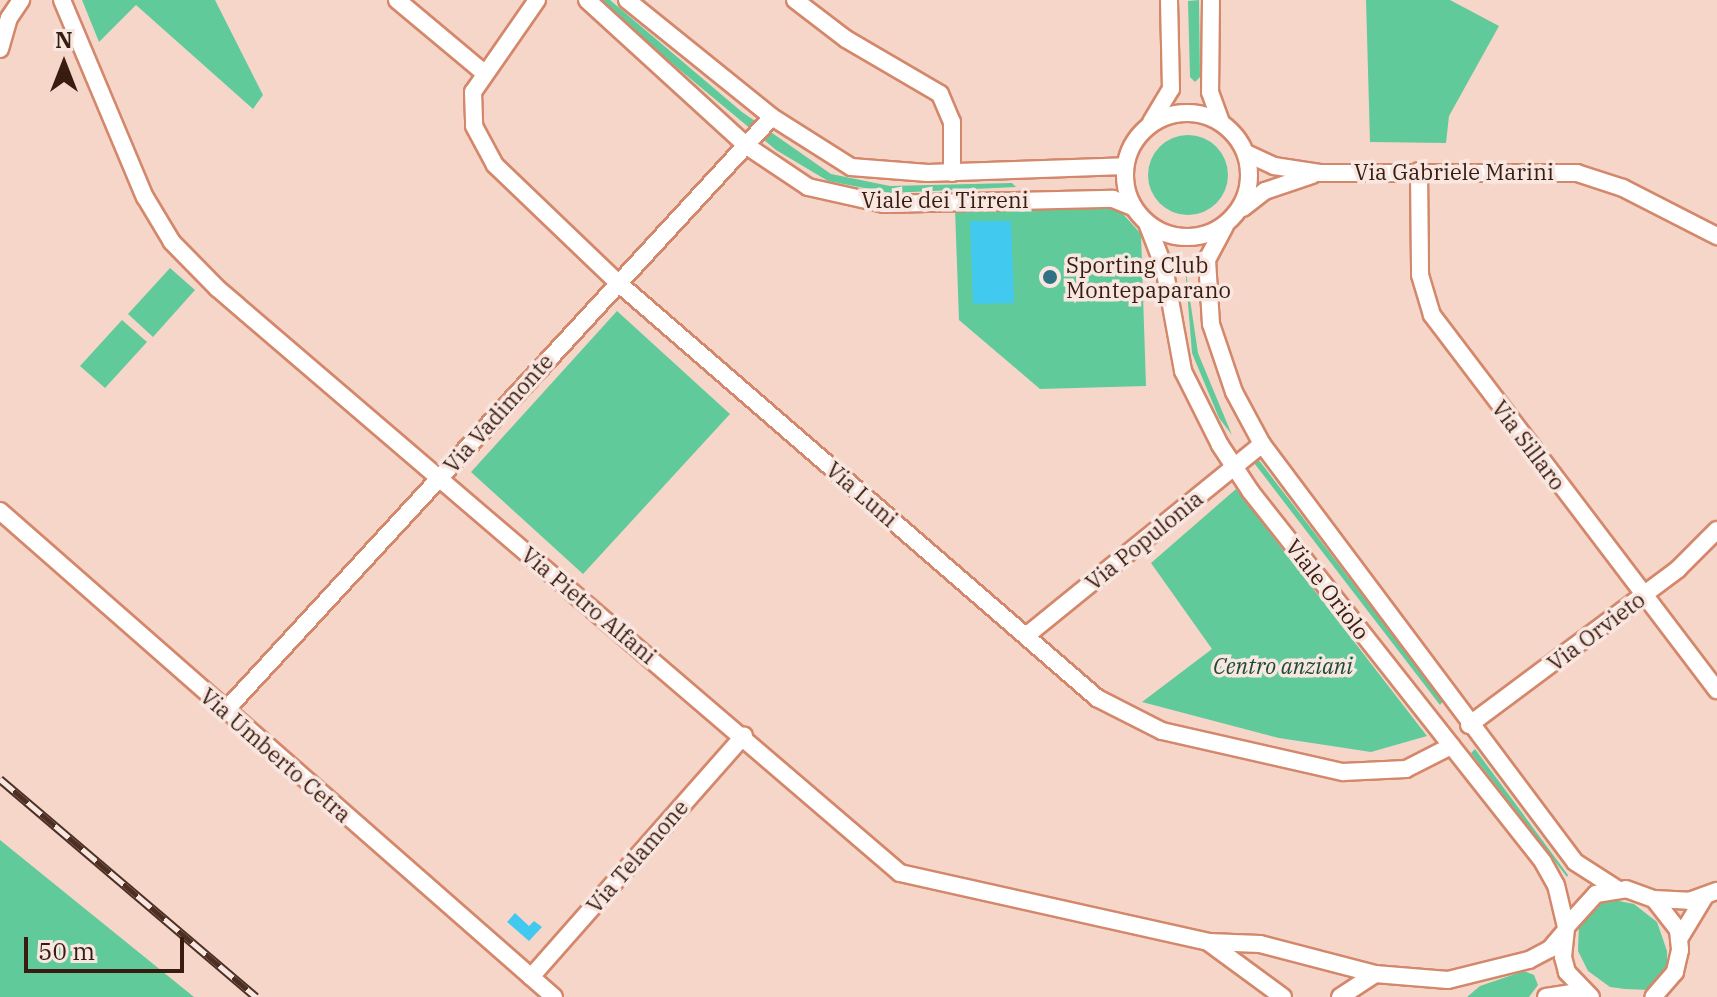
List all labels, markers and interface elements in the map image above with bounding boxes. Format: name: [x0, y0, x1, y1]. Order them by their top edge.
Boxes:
north arrow: [24, 24, 104, 104]
text: N: [55, 25, 73, 54]
street label: Via Gabriele Marini: [1354, 159, 1554, 185]
street label: Viale dei Tirreni: [861, 187, 1029, 213]
place label: Sporting Club Montepaparano: [1066, 251, 1231, 302]
marker: Sporting Club Montepaparano: [1041, 268, 1059, 286]
street label: Via Vadimonte: [438, 348, 558, 478]
street label: Via Sillaro: [1487, 395, 1571, 495]
street label: Via Luni: [821, 456, 903, 532]
street label: Via Populonia: [1080, 485, 1208, 595]
street label: Viale Oriolo: [1281, 533, 1375, 645]
street label: Via Pietro Alfani: [516, 541, 662, 669]
street label: Via Orvieto: [1542, 586, 1650, 676]
park label: Centro anziani: [1213, 653, 1353, 679]
street label: Via Umberto Cetra: [195, 682, 357, 828]
street label: Via Telamone: [581, 794, 693, 918]
scale bar: [28, 921, 188, 971]
text: 50 m: [38, 935, 95, 967]

